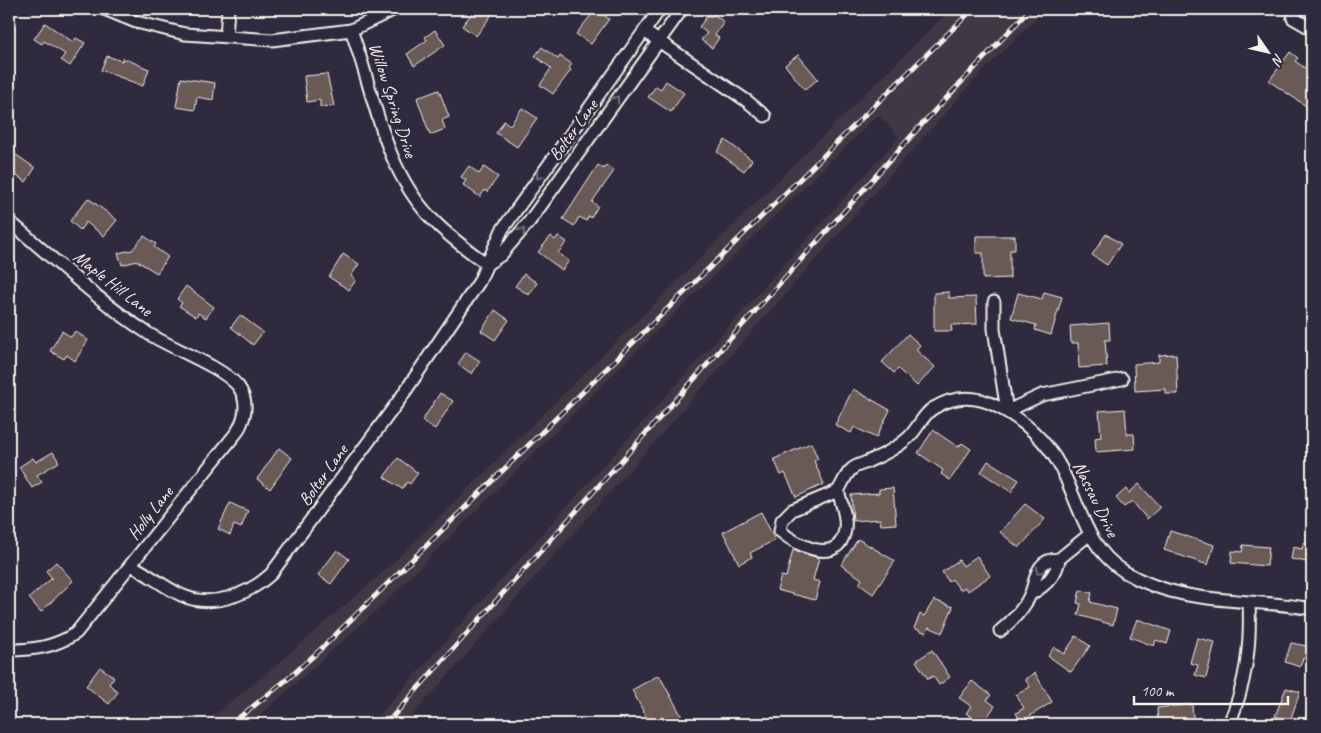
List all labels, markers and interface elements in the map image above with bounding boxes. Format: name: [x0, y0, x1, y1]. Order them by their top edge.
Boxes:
north arrow: [1244, 28, 1294, 78]
street label: Willow Spring Drive: [364, 40, 422, 161]
text: N: [1268, 51, 1288, 69]
street label: Bolter Lane: [543, 94, 603, 165]
one-way arrow: [611, 96, 619, 105]
one-way arrow: [536, 170, 545, 180]
one-way arrow: [516, 228, 524, 237]
street label: Maple Hill Lane: [69, 245, 158, 321]
street label: Bolter Lane: [293, 439, 353, 510]
street label: Nassau Drive: [1068, 458, 1124, 541]
street label: Holly Lane: [122, 481, 178, 544]
one-way arrow: [1036, 565, 1045, 575]
scale bar: [1134, 673, 1287, 705]
text: 100 m: [1141, 682, 1175, 701]

